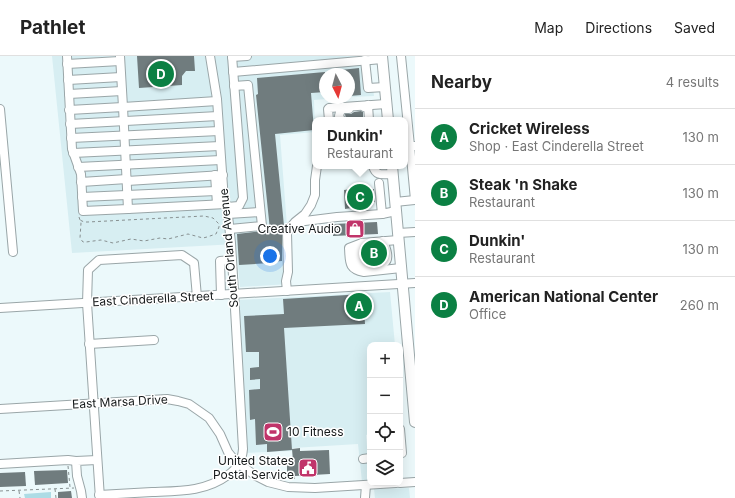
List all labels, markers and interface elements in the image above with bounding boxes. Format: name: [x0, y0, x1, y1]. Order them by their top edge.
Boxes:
text: Pathlet: [20, 16, 85, 39]
text: Map: [534, 19, 563, 36]
text: Directions: [585, 19, 652, 36]
text: Saved: [674, 19, 715, 36]
pin: D: [148, 59, 174, 89]
north arrow: [319, 68, 355, 104]
text: Nearby: [431, 72, 492, 92]
text: 4 results: [666, 74, 719, 90]
popup: [312, 117, 408, 169]
text: Cricket Wireless: [469, 119, 590, 138]
text: Dunkin': [327, 126, 383, 145]
text: A: [439, 129, 449, 145]
text: 130 m: [682, 129, 719, 145]
text: Shop · East Cinderella Street: [469, 138, 644, 154]
text: Restaurant: [327, 145, 393, 161]
text: Steak 'n Shake: [469, 175, 577, 194]
pin: C: [347, 182, 373, 212]
text: B: [440, 185, 448, 201]
text: 130 m: [682, 185, 719, 201]
street label: South Orland Avenue: [216, 188, 241, 308]
text: Restaurant: [469, 194, 535, 210]
shop icon: Creative Audio: [344, 218, 366, 240]
place label: Creative Audio: [258, 221, 341, 236]
text: Dunkin': [469, 231, 525, 250]
pin: B: [361, 238, 387, 268]
text: C: [439, 241, 449, 257]
text: 130 m: [682, 241, 719, 257]
your location: [260, 246, 280, 266]
text: Restaurant: [469, 250, 535, 266]
text: American National Center: [469, 287, 658, 306]
street label: East Cinderella Street: [92, 288, 214, 309]
pin: A: [346, 291, 372, 321]
text: D: [439, 297, 449, 313]
text: 260 m: [680, 297, 719, 313]
text: Office: [469, 306, 506, 322]
map controls: [367, 342, 403, 486]
button: +: [367, 342, 403, 378]
button: −: [367, 378, 403, 414]
street label: East Marsa Drive: [72, 392, 168, 412]
button: locate: [367, 414, 403, 450]
sports icon: 10 Fitness: [262, 421, 284, 443]
place label: 10 Fitness: [287, 424, 344, 439]
button: layers: [367, 450, 403, 486]
place label: United States Postal Service: [213, 453, 294, 482]
public building icon: United States Postal Service: [297, 457, 319, 479]

